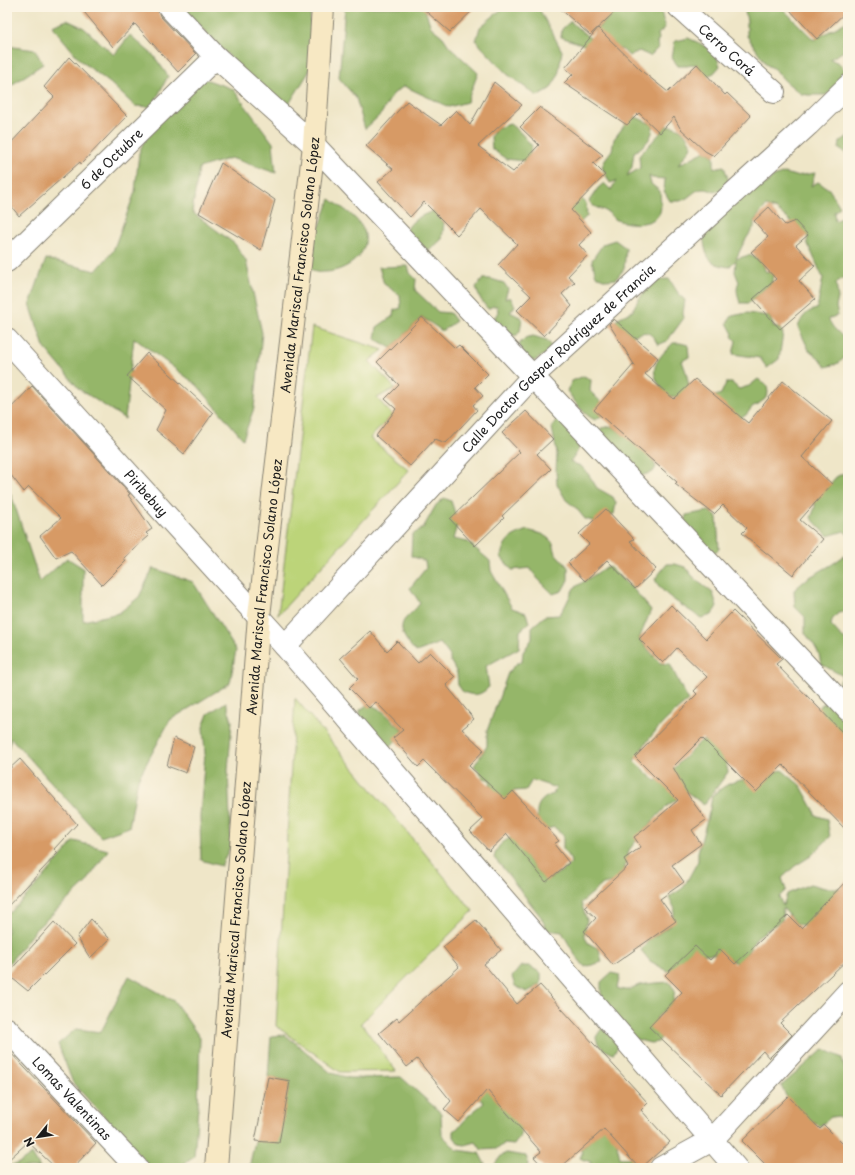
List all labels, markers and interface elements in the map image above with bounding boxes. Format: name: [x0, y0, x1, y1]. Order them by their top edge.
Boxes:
street label: Cerro Corá: [695, 19, 760, 80]
street label: 6 de Octubre: [76, 124, 147, 194]
street label: Avenida Mariscal Francisco Solano López: [275, 136, 323, 394]
street label: Calle Doctor Gaspar Rodríguez de Francia: [457, 259, 660, 457]
street label: Avenida Mariscal Francisco Solano López: [241, 458, 286, 716]
street label: Piribebuy: [120, 465, 173, 520]
street label: Avenida Mariscal Francisco Solano López: [216, 781, 255, 1039]
street label: Lomas Valentinas: [28, 1052, 116, 1144]
north arrow: [18, 1117, 58, 1157]
text: N: [19, 1134, 38, 1150]

